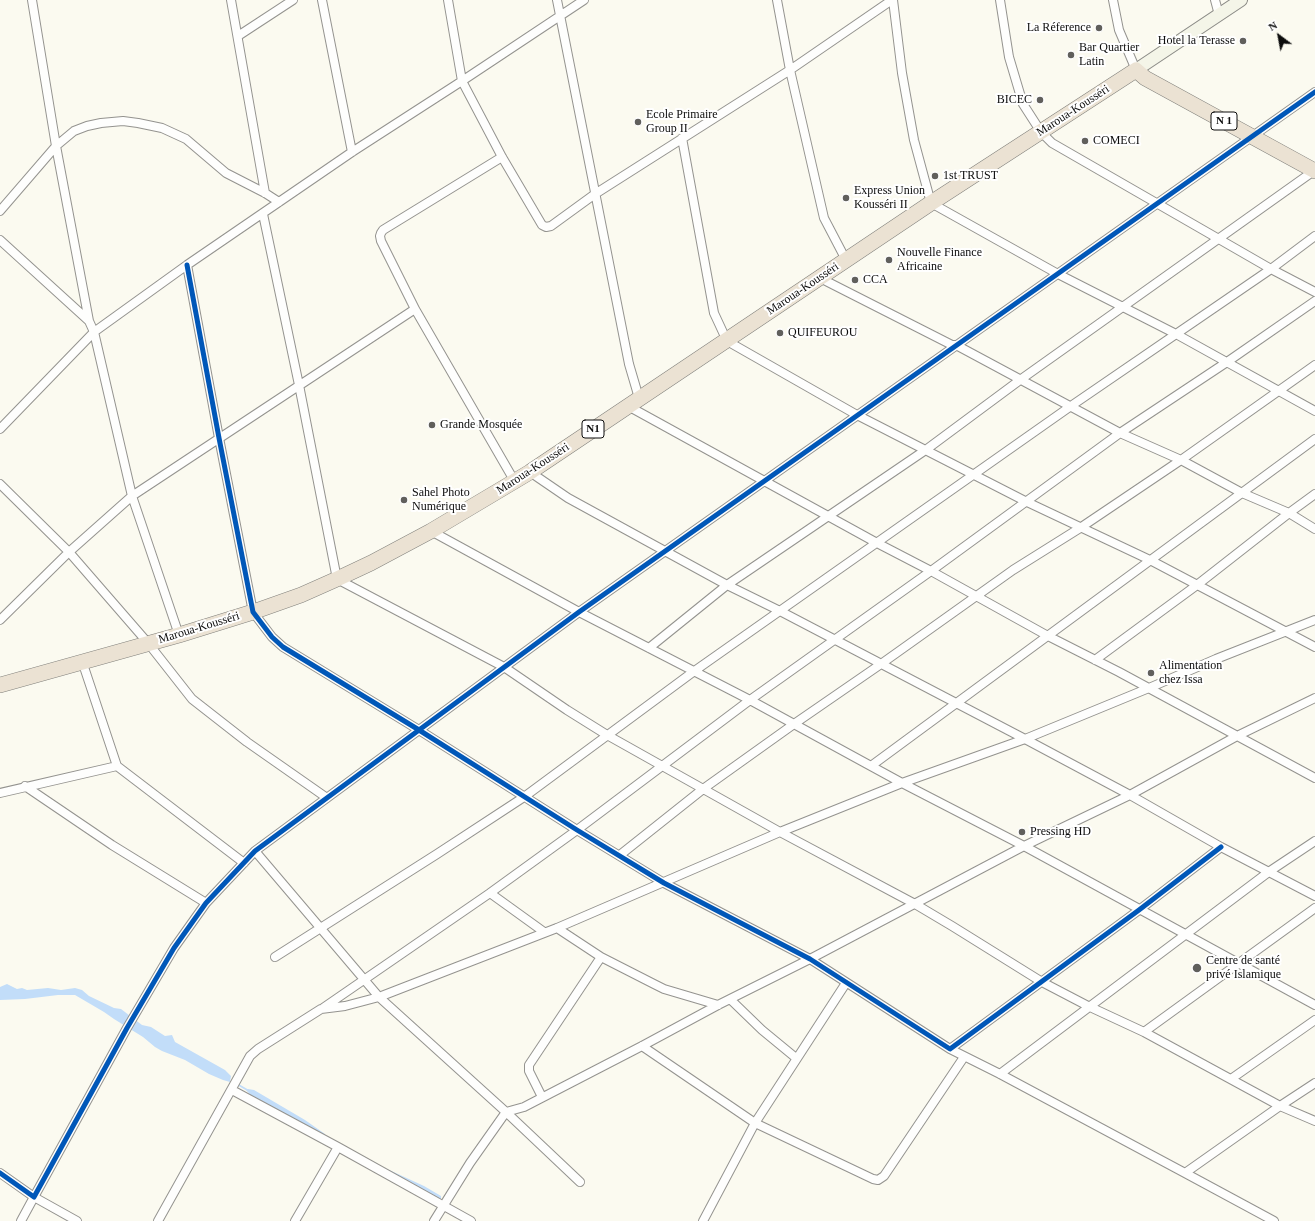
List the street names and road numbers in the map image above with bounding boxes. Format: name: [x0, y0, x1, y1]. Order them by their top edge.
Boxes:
street label: Maroua-Kousséri: [1034, 82, 1112, 140]
road number: N 1: [1211, 112, 1237, 130]
street label: Maroua-Kousséri: [764, 260, 842, 318]
road number: N1: [582, 420, 604, 438]
street label: Maroua-Kousséri: [494, 440, 572, 498]
street label: Maroua-Kousséri: [157, 609, 241, 647]

